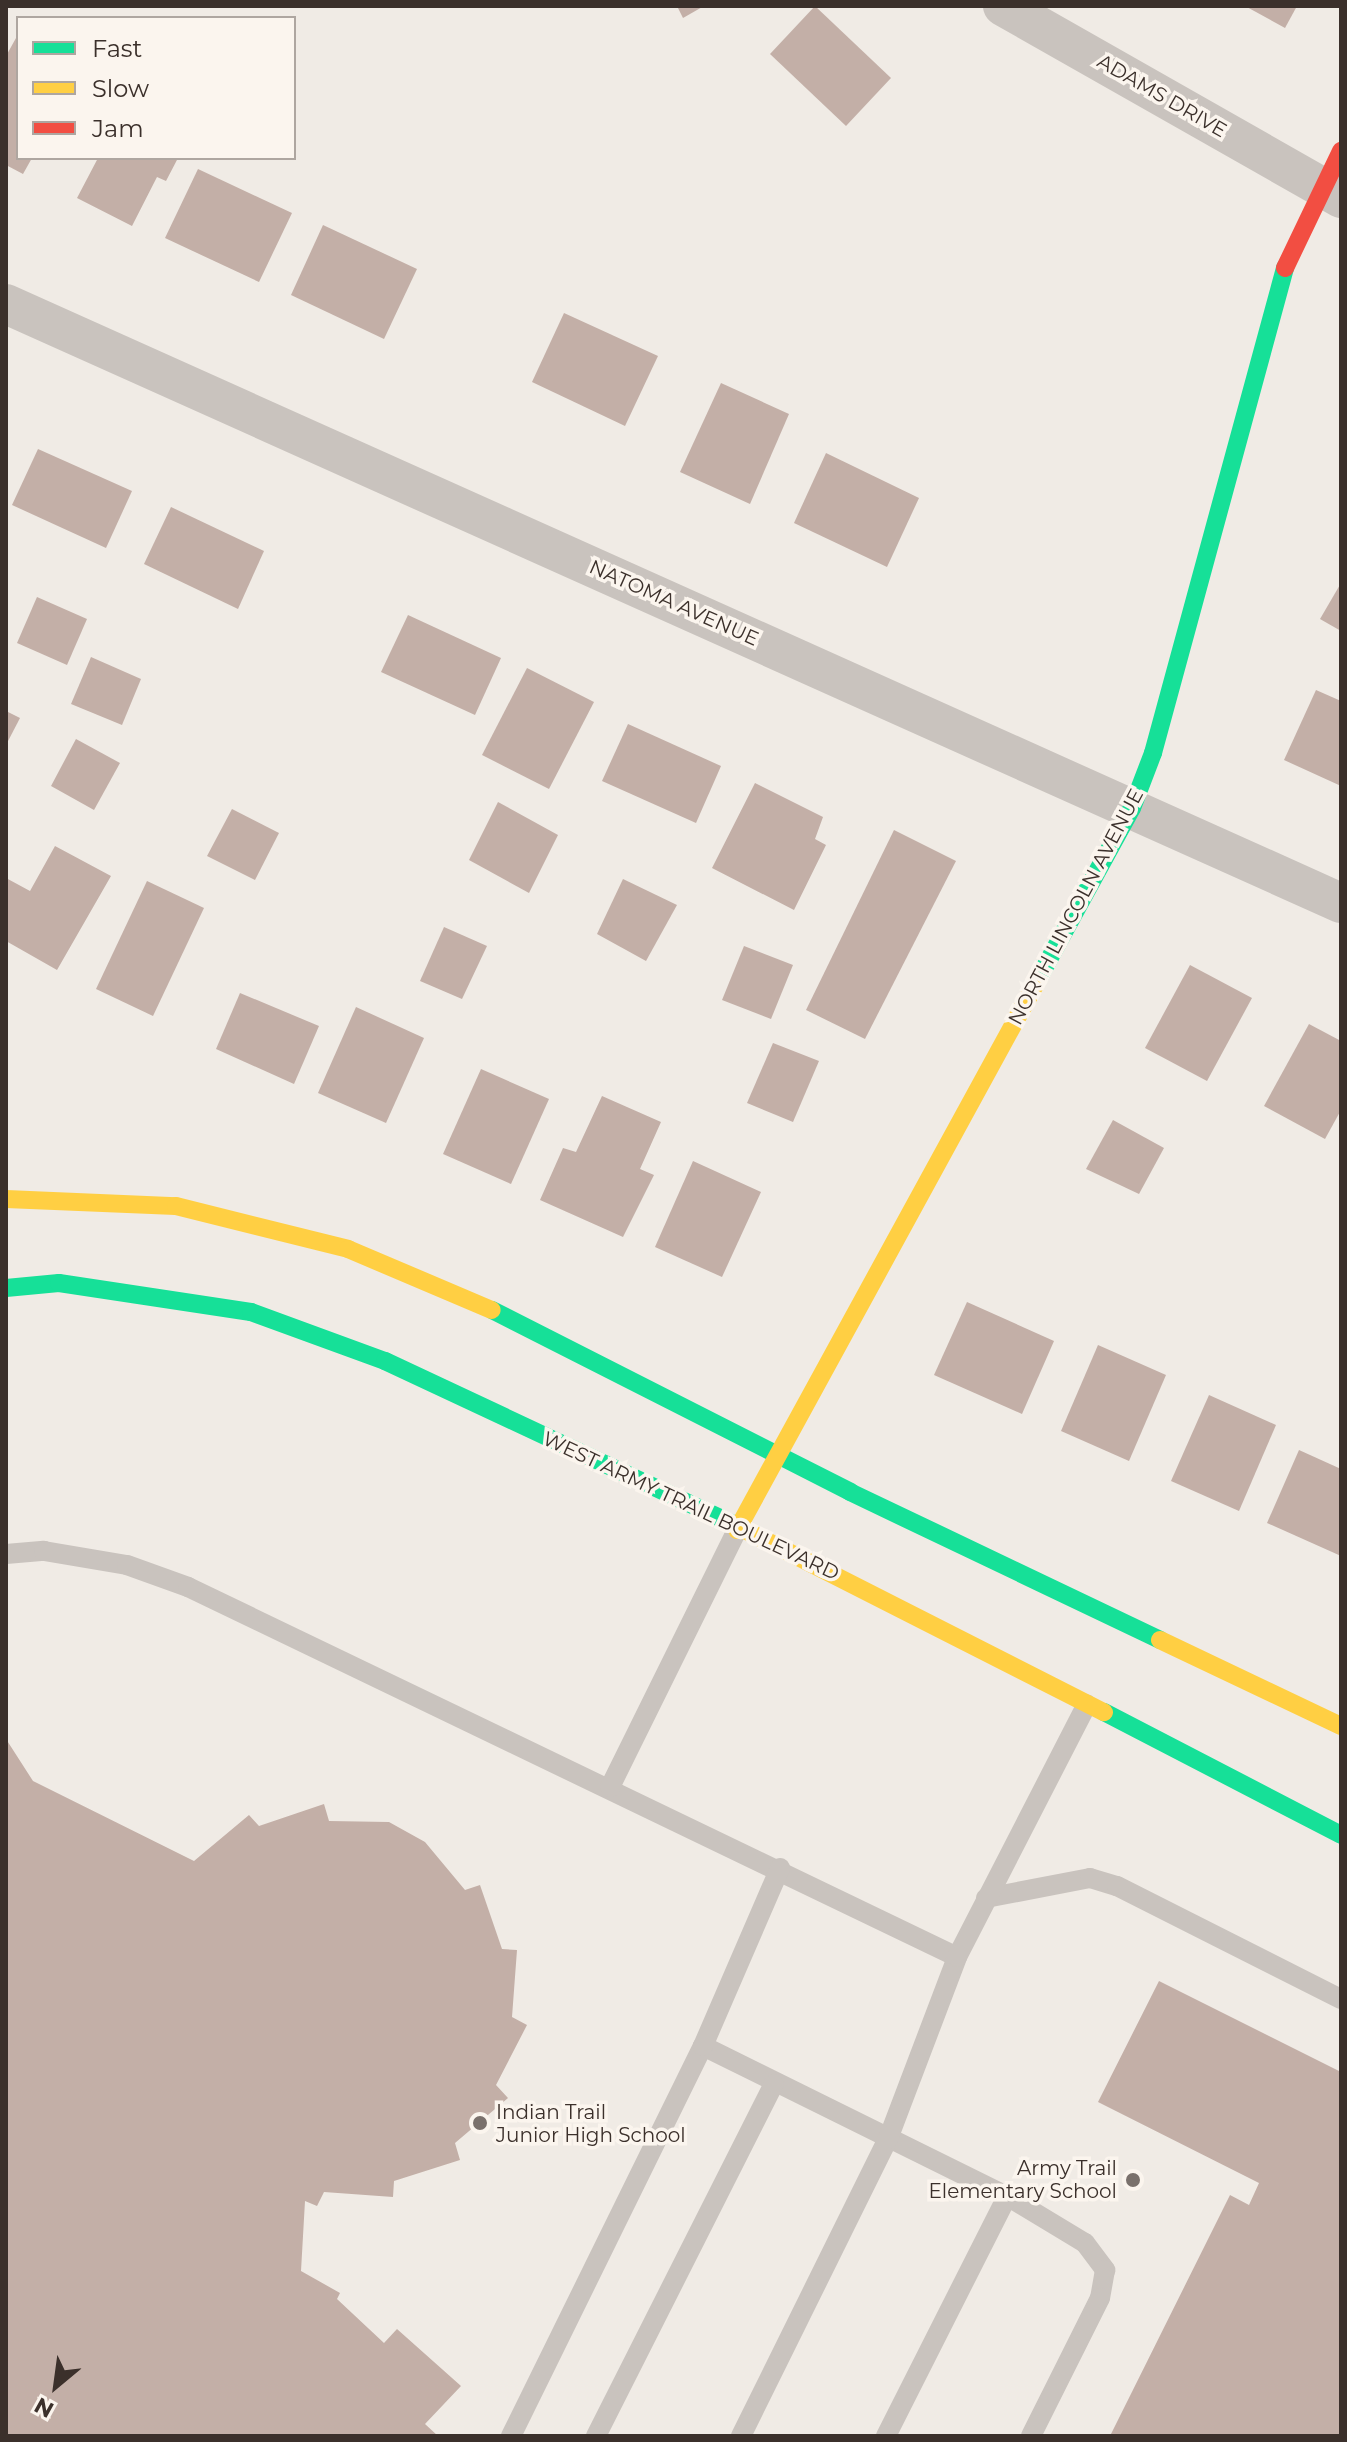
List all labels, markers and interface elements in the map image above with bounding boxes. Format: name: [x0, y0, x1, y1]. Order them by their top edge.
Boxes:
legend: [16, 16, 296, 160]
text: Fast: [92, 34, 142, 63]
street label: ADAMS DRIVE: [1093, 49, 1231, 143]
text: Slow: [92, 74, 149, 103]
text: Jam: [92, 114, 144, 143]
street label: NATOMA AVENUE: [586, 555, 762, 651]
street label: NORTH LINCOLN AVENUE: [1003, 785, 1149, 1029]
street label: WEST ARMY TRAIL BOULEVARD: [539, 1427, 843, 1585]
place label: Indian Trail Junior High School: [496, 2100, 686, 2147]
marker: Indian Trail Junior High School: [471, 2114, 489, 2132]
place label: Army Trail Elementary School: [928, 2156, 1117, 2203]
marker: Army Trail Elementary School: [1124, 2171, 1142, 2189]
north arrow: [16, 2346, 96, 2426]
text: N: [30, 2391, 58, 2424]

